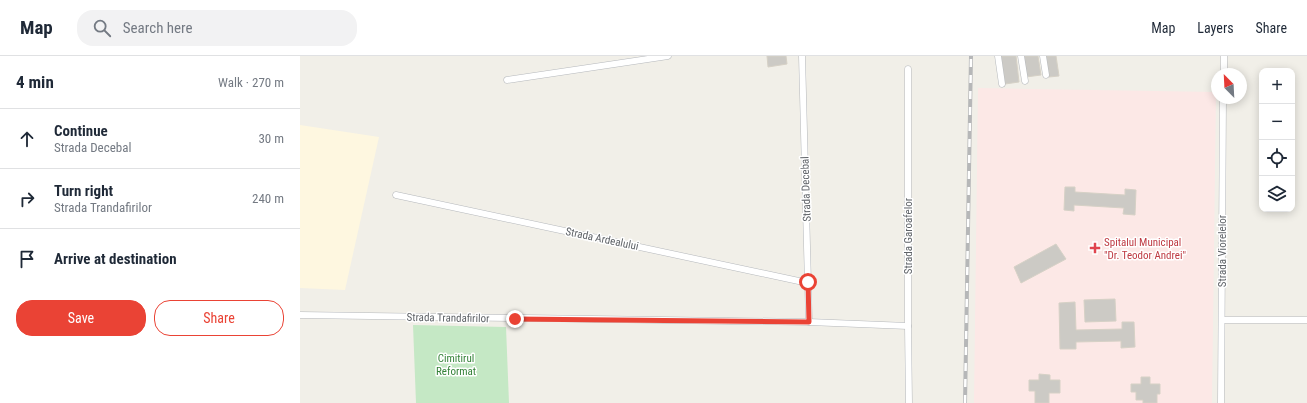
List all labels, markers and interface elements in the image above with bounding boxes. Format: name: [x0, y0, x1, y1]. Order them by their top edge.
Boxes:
search box: [77, 10, 357, 46]
text: Map: [20, 16, 53, 39]
icon: search: [91, 17, 113, 39]
text: Search here: [123, 19, 193, 37]
text: Map: [1151, 20, 1175, 36]
text: Layers: [1197, 20, 1234, 36]
text: Share: [1256, 20, 1287, 36]
north arrow: [1211, 68, 1247, 104]
map controls: [1259, 68, 1295, 212]
button: +: [1259, 68, 1295, 104]
text: 4 min: [16, 72, 54, 92]
text: Walk · 270 m: [218, 75, 284, 90]
button: −: [1259, 104, 1295, 140]
text: Continue: [54, 122, 108, 140]
icon: ahead: [16, 128, 38, 150]
text: 30 m: [258, 131, 284, 146]
text: Strada Decebal: [54, 140, 131, 155]
button: locate: [1259, 140, 1295, 176]
street label: Strada Decebal: [798, 156, 814, 222]
button: layers: [1259, 176, 1295, 212]
text: Turn right: [54, 182, 113, 200]
icon: right: [16, 188, 38, 210]
text: 240 m: [252, 191, 284, 206]
street label: Strada Garoafelor: [902, 197, 915, 274]
text: Strada Trandafirilor: [54, 200, 152, 215]
street label: Strada Viorelelor: [1216, 214, 1229, 287]
street label: Strada Ardealului: [564, 225, 640, 253]
place label: Spitalul Municipal "Dr. Teodor Andrei": [1104, 236, 1186, 262]
marker: Spitalul Municipal "Dr. Teodor Andrei": [1089, 242, 1101, 254]
icon: arrive: [16, 248, 38, 270]
text: Arrive at destination: [54, 250, 177, 268]
route start: [799, 273, 817, 291]
button: Save: [16, 300, 146, 336]
button: Share: [154, 300, 284, 336]
route end: [506, 310, 524, 328]
street label: Strada Trandafirilor: [406, 311, 490, 325]
park label: Cimitirul Reformat: [436, 352, 476, 378]

